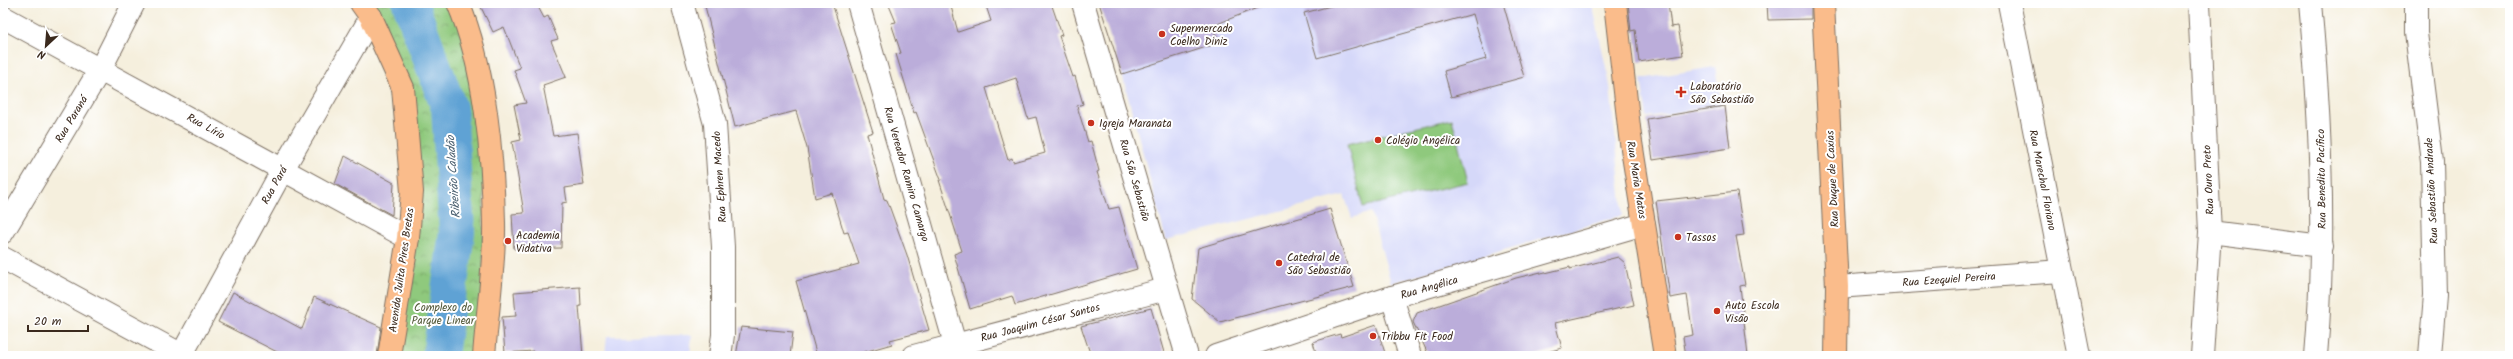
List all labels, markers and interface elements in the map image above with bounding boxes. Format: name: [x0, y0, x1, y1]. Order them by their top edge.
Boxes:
place label: Supermercado Coelho Diniz: [1170, 20, 1233, 51]
north arrow: [26, 26, 66, 66]
marker: Supermercado Coelho Diniz: [1157, 29, 1167, 39]
text: N: [35, 44, 49, 64]
place label: Laboratório São Sebastião: [1690, 78, 1754, 109]
marker: Laboratório São Sebastião: [1675, 86, 1687, 98]
street label: Rua Paraná: [51, 91, 94, 147]
street label: Rua Vereador Ramiro Camargo: [878, 105, 934, 244]
street label: Rua Lírio: [183, 109, 228, 145]
place label: Igreja Maranata: [1099, 115, 1172, 133]
marker: Igreja Maranata: [1086, 118, 1096, 128]
street label: Rua Marechal Floriano: [2023, 128, 2061, 232]
street label: Rua Benedito Pacífico: [2312, 129, 2332, 229]
street label: Rua Ephren Macedo: [708, 130, 732, 223]
street label: Rua Duque de Caxias: [1821, 130, 1845, 228]
place label: Colégio Angélica: [1386, 132, 1460, 150]
water label: Ribeirão Caladão: [441, 133, 466, 219]
marker: Colégio Angélica: [1373, 135, 1383, 145]
street label: Rua São Sebastião: [1114, 137, 1154, 224]
street label: Rua Sebastião Andrade: [2420, 137, 2444, 245]
street label: Rua Maria Matos: [1621, 140, 1651, 221]
street label: Rua Ouro Preto: [2198, 144, 2220, 215]
street label: Rua Pará: [257, 162, 294, 208]
street label: Avenida Julita Pires Bretas: [384, 207, 420, 333]
place label: Academia Vidativa: [516, 227, 560, 258]
place label: Tassos: [1686, 229, 1716, 247]
marker: Tassos: [1673, 232, 1683, 242]
marker: Academia Vidativa: [503, 236, 513, 246]
place label: Catedral de São Sebastião: [1287, 249, 1351, 280]
marker: Catedral de São Sebastião: [1274, 258, 1284, 268]
street label: Rua Ezequiel Pereira: [1902, 268, 1996, 292]
street label: Rua Angélica: [1398, 271, 1460, 305]
place label: Auto Escola Visão: [1725, 297, 1779, 328]
street label: Rua Joaquim César Santos: [979, 298, 1102, 348]
park label: Complexo do Parque Linear: [412, 299, 476, 330]
marker: Auto Escola Visão: [1712, 306, 1722, 316]
scale bar: [28, 307, 88, 333]
text: 20 m: [34, 312, 62, 331]
place label: Tribbu Fit Food: [1381, 328, 1453, 346]
marker: Tribbu Fit Food: [1368, 331, 1378, 341]

